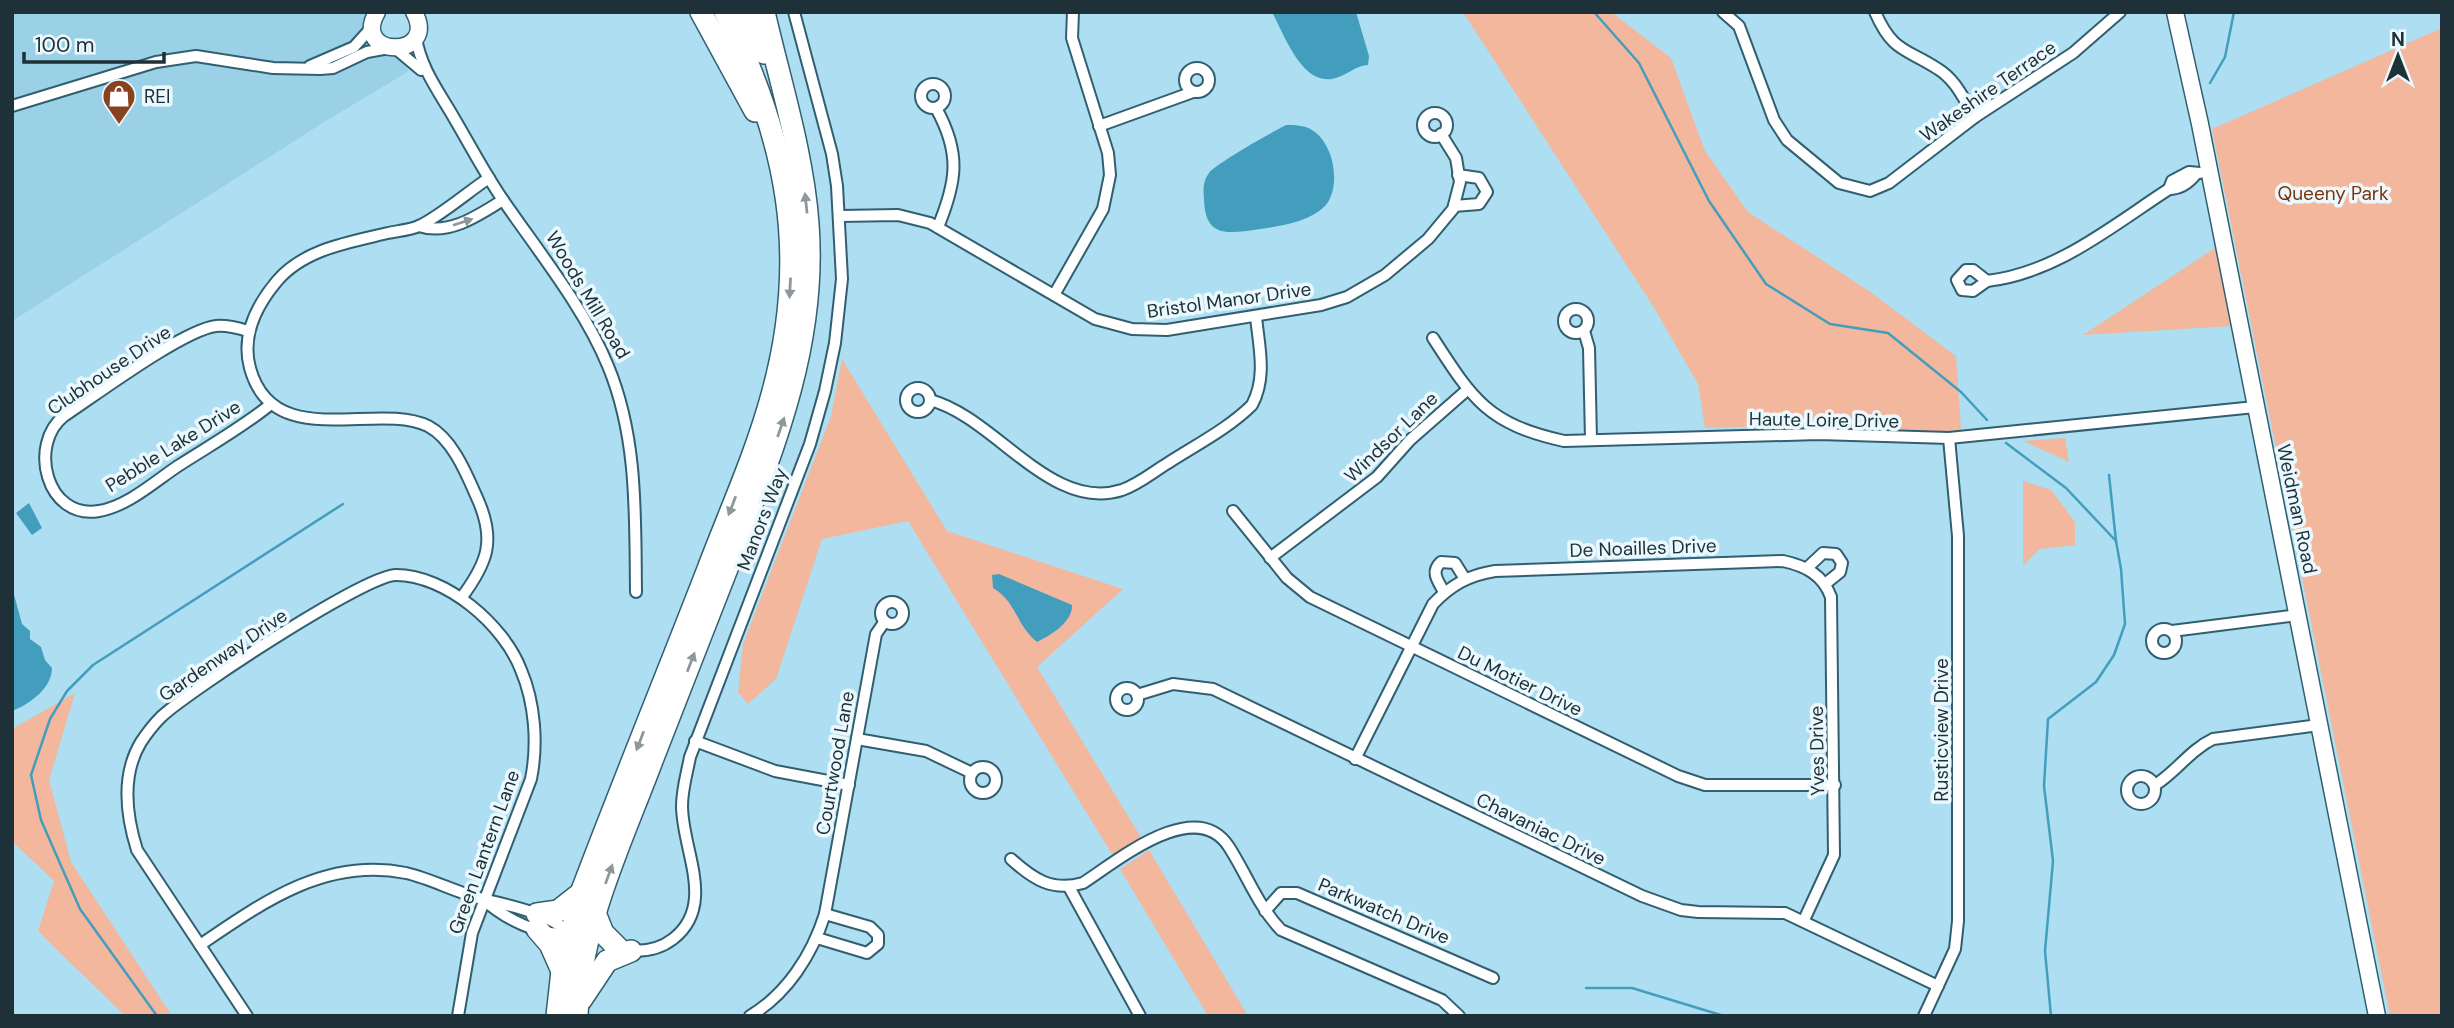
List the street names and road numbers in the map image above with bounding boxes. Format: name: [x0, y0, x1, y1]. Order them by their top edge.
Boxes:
street label: Wakeshire Terrace: [1915, 35, 2061, 147]
street label: Woods Mill Road: [540, 227, 636, 363]
street label: Bristol Manor Drive: [1145, 276, 1313, 324]
street label: Clubhouse Drive: [42, 319, 176, 421]
street label: Windsor Lane: [1339, 386, 1443, 488]
street label: Pebble Lake Drive: [101, 394, 245, 498]
street label: Haute Loire Drive: [1749, 406, 1899, 434]
street label: Weidman Road: [2271, 442, 2323, 576]
street label: Manors Way: [731, 464, 793, 574]
street label: De Noailles Drive: [1569, 533, 1717, 563]
street label: Gardenway Drive: [154, 603, 292, 707]
street label: Du Motier Drive: [1454, 640, 1586, 722]
street label: Rusticview Drive: [1929, 658, 1954, 802]
street label: Courtwood Lane: [810, 689, 860, 837]
street label: Yves Drive: [1804, 706, 1830, 796]
street label: Green Lantern Lane: [443, 766, 525, 938]
street label: Chavaniac Drive: [1472, 787, 1610, 871]
street label: Parkwatch Drive: [1314, 872, 1454, 950]

